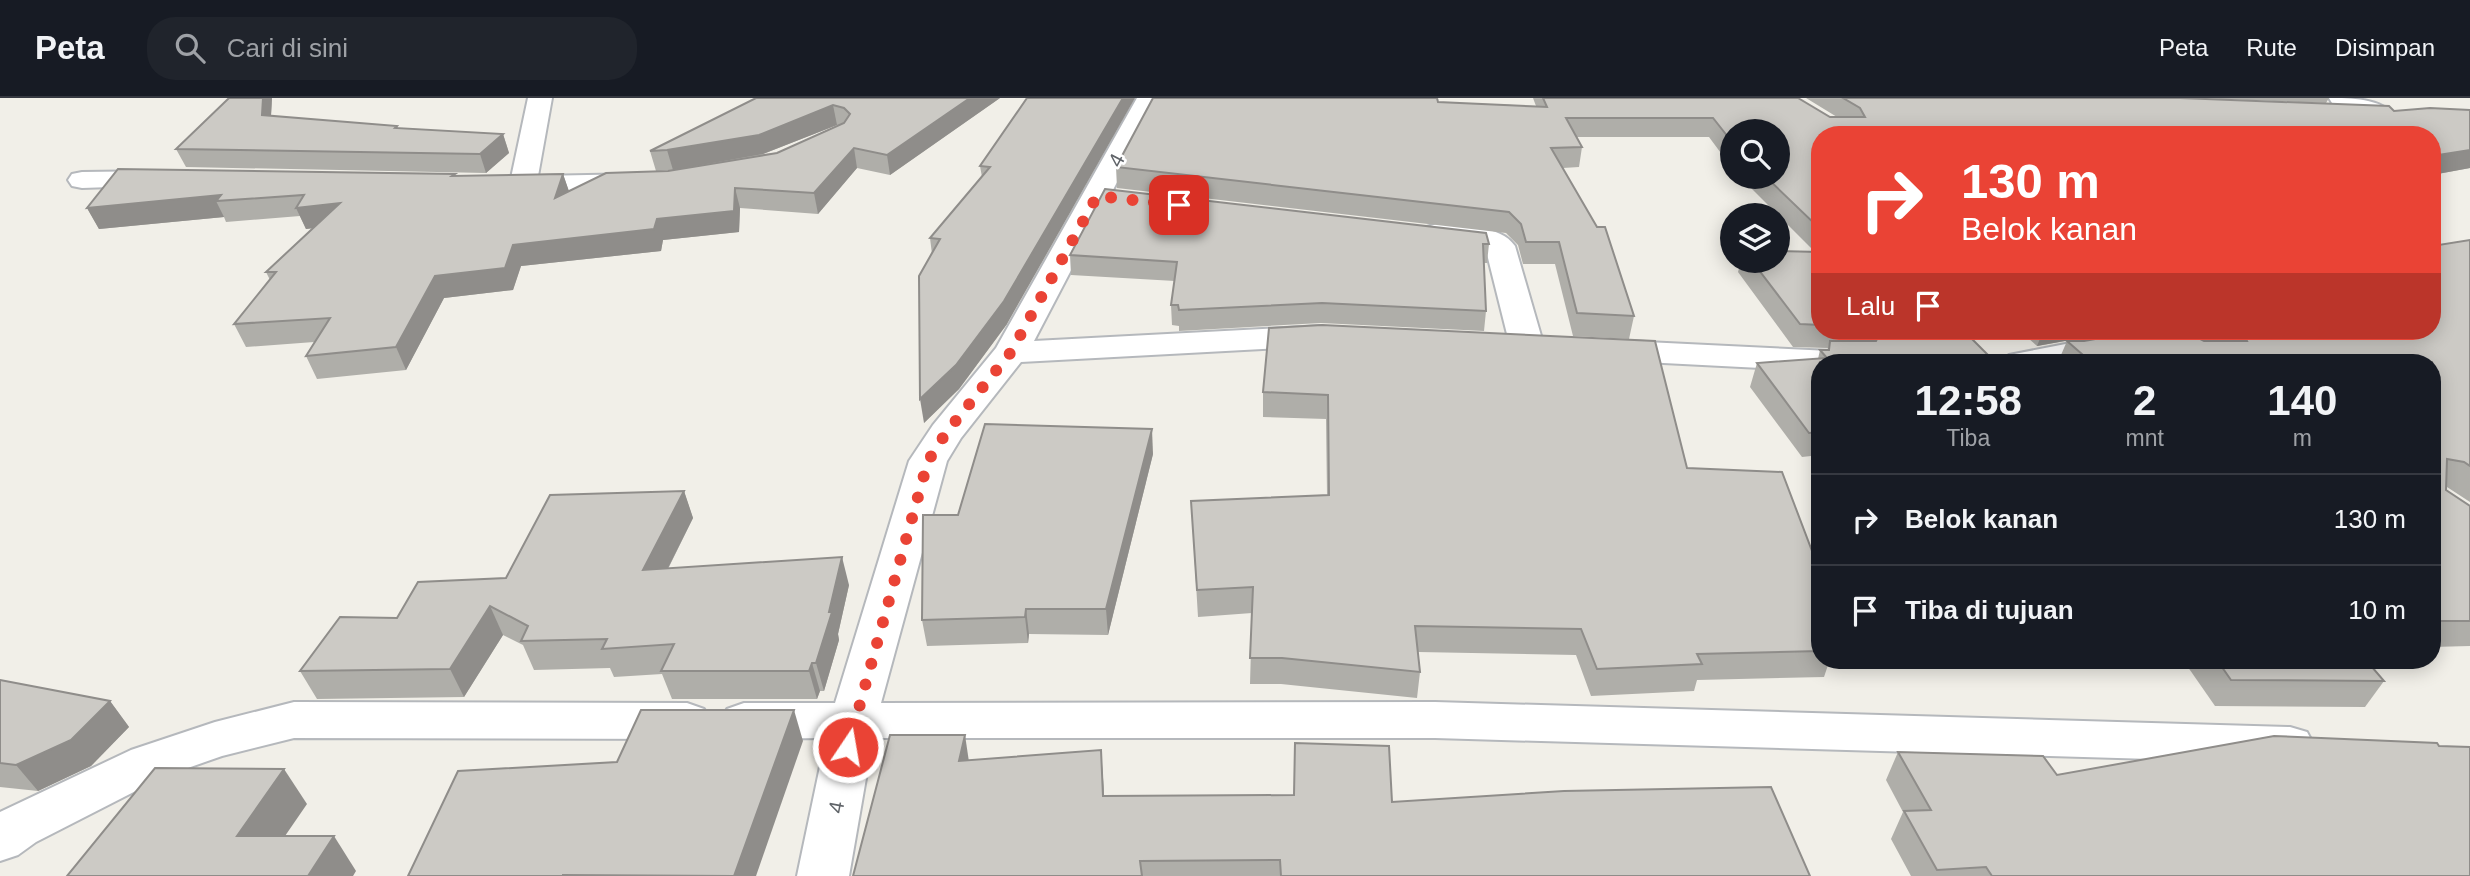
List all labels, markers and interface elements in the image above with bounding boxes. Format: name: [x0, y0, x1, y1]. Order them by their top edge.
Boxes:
search box: [147, 17, 637, 80]
text: Peta: [35, 29, 105, 66]
icon: search: [171, 29, 209, 67]
text: Cari di sini: [227, 33, 348, 63]
text: Peta: [2159, 34, 2208, 61]
text: Rute: [2246, 34, 2297, 61]
text: Disimpan: [2335, 34, 2435, 61]
map controls: [1720, 119, 1790, 273]
button: search: [1720, 119, 1790, 189]
street label: 4: [1103, 149, 1129, 171]
icon: right: [1846, 154, 1937, 245]
text: 130 m: [1961, 154, 2100, 208]
pin: [1149, 175, 1209, 235]
icon: arrive: [1160, 186, 1198, 224]
button: layers: [1720, 203, 1790, 273]
text: Belok kanan: [1961, 211, 2137, 247]
icon: arrive: [1909, 287, 1947, 325]
text: Lalu: [1846, 291, 1895, 321]
text: 12:58: [1915, 377, 2022, 424]
text: 2: [2133, 377, 2156, 424]
text: 140: [2267, 377, 2337, 424]
text: Tiba: [1946, 425, 1990, 451]
text: mnt: [2125, 425, 2164, 451]
text: m: [2293, 425, 2312, 451]
icon: right: [1846, 501, 1884, 539]
text: Belok kanan: [1905, 504, 2058, 534]
text: 130 m: [2334, 504, 2406, 534]
icon: arrive: [1846, 592, 1884, 630]
text: Tiba di tujuan: [1905, 595, 2074, 625]
text: 10 m: [2348, 595, 2406, 625]
position arrow: [811, 710, 885, 784]
street label: 4: [824, 799, 848, 815]

